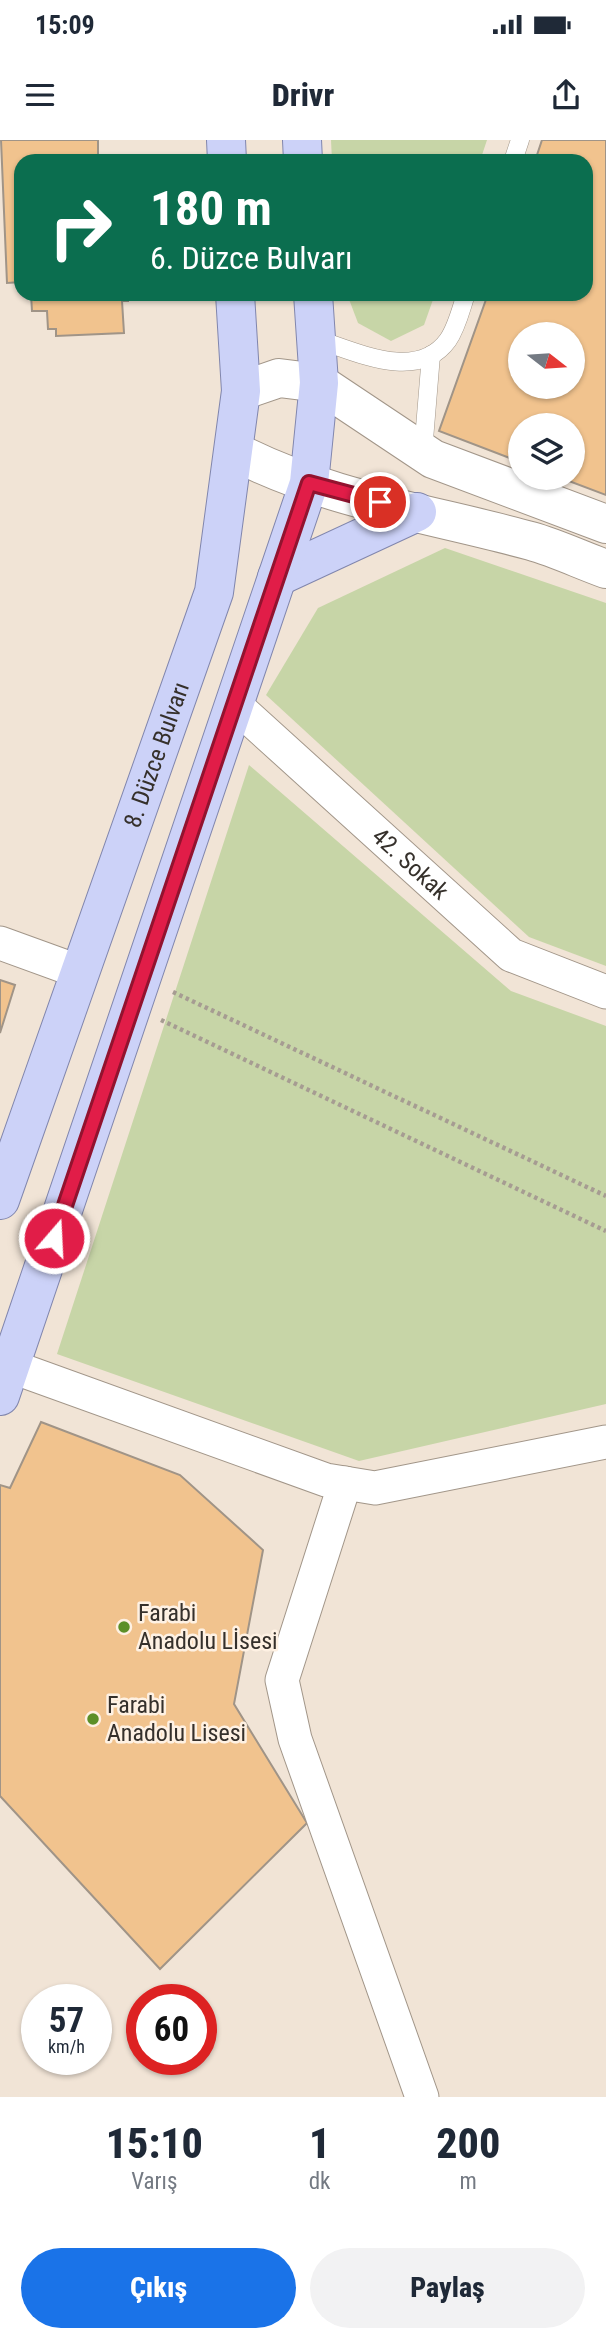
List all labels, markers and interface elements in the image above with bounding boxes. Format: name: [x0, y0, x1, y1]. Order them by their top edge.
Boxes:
text: 15:09: [35, 10, 95, 40]
icon: menu: [21, 76, 59, 114]
text: Drivr: [272, 76, 334, 114]
icon: share: [547, 76, 585, 114]
text: 180 m: [150, 180, 272, 237]
icon: right: [35, 182, 126, 273]
text: 6. Düzce Bulvarı: [150, 239, 353, 277]
north arrow: [508, 322, 584, 399]
map controls: [508, 322, 585, 490]
button: layers: [508, 413, 585, 490]
pin: [350, 472, 410, 532]
icon: arrive: [361, 483, 399, 521]
street label: 8. Düzce Bulvarı: [118, 678, 195, 831]
street label: 42. Sokak: [366, 822, 454, 906]
position arrow: [17, 1201, 91, 1275]
place label: Farabi Anadolu Lİsesi: [138, 1599, 278, 1655]
marker: Farabi Anadolu Lİsesi: [116, 1619, 132, 1635]
place label: Farabi Anadolu Lisesi: [107, 1691, 246, 1747]
marker: Farabi Anadolu Lisesi: [85, 1711, 101, 1727]
speed limit sign: 60: [126, 1984, 217, 2075]
text: 57: [49, 2000, 84, 2041]
text: km/h: [48, 2036, 85, 2057]
text: 15:10: [106, 2119, 203, 2168]
text: 1: [309, 2119, 330, 2168]
text: 200: [436, 2119, 500, 2168]
text: Varış: [131, 2168, 178, 2195]
text: dk: [309, 2168, 330, 2195]
text: m: [460, 2168, 477, 2195]
button: Çıkış: [21, 2248, 296, 2328]
button: Paylaş: [310, 2248, 585, 2328]

